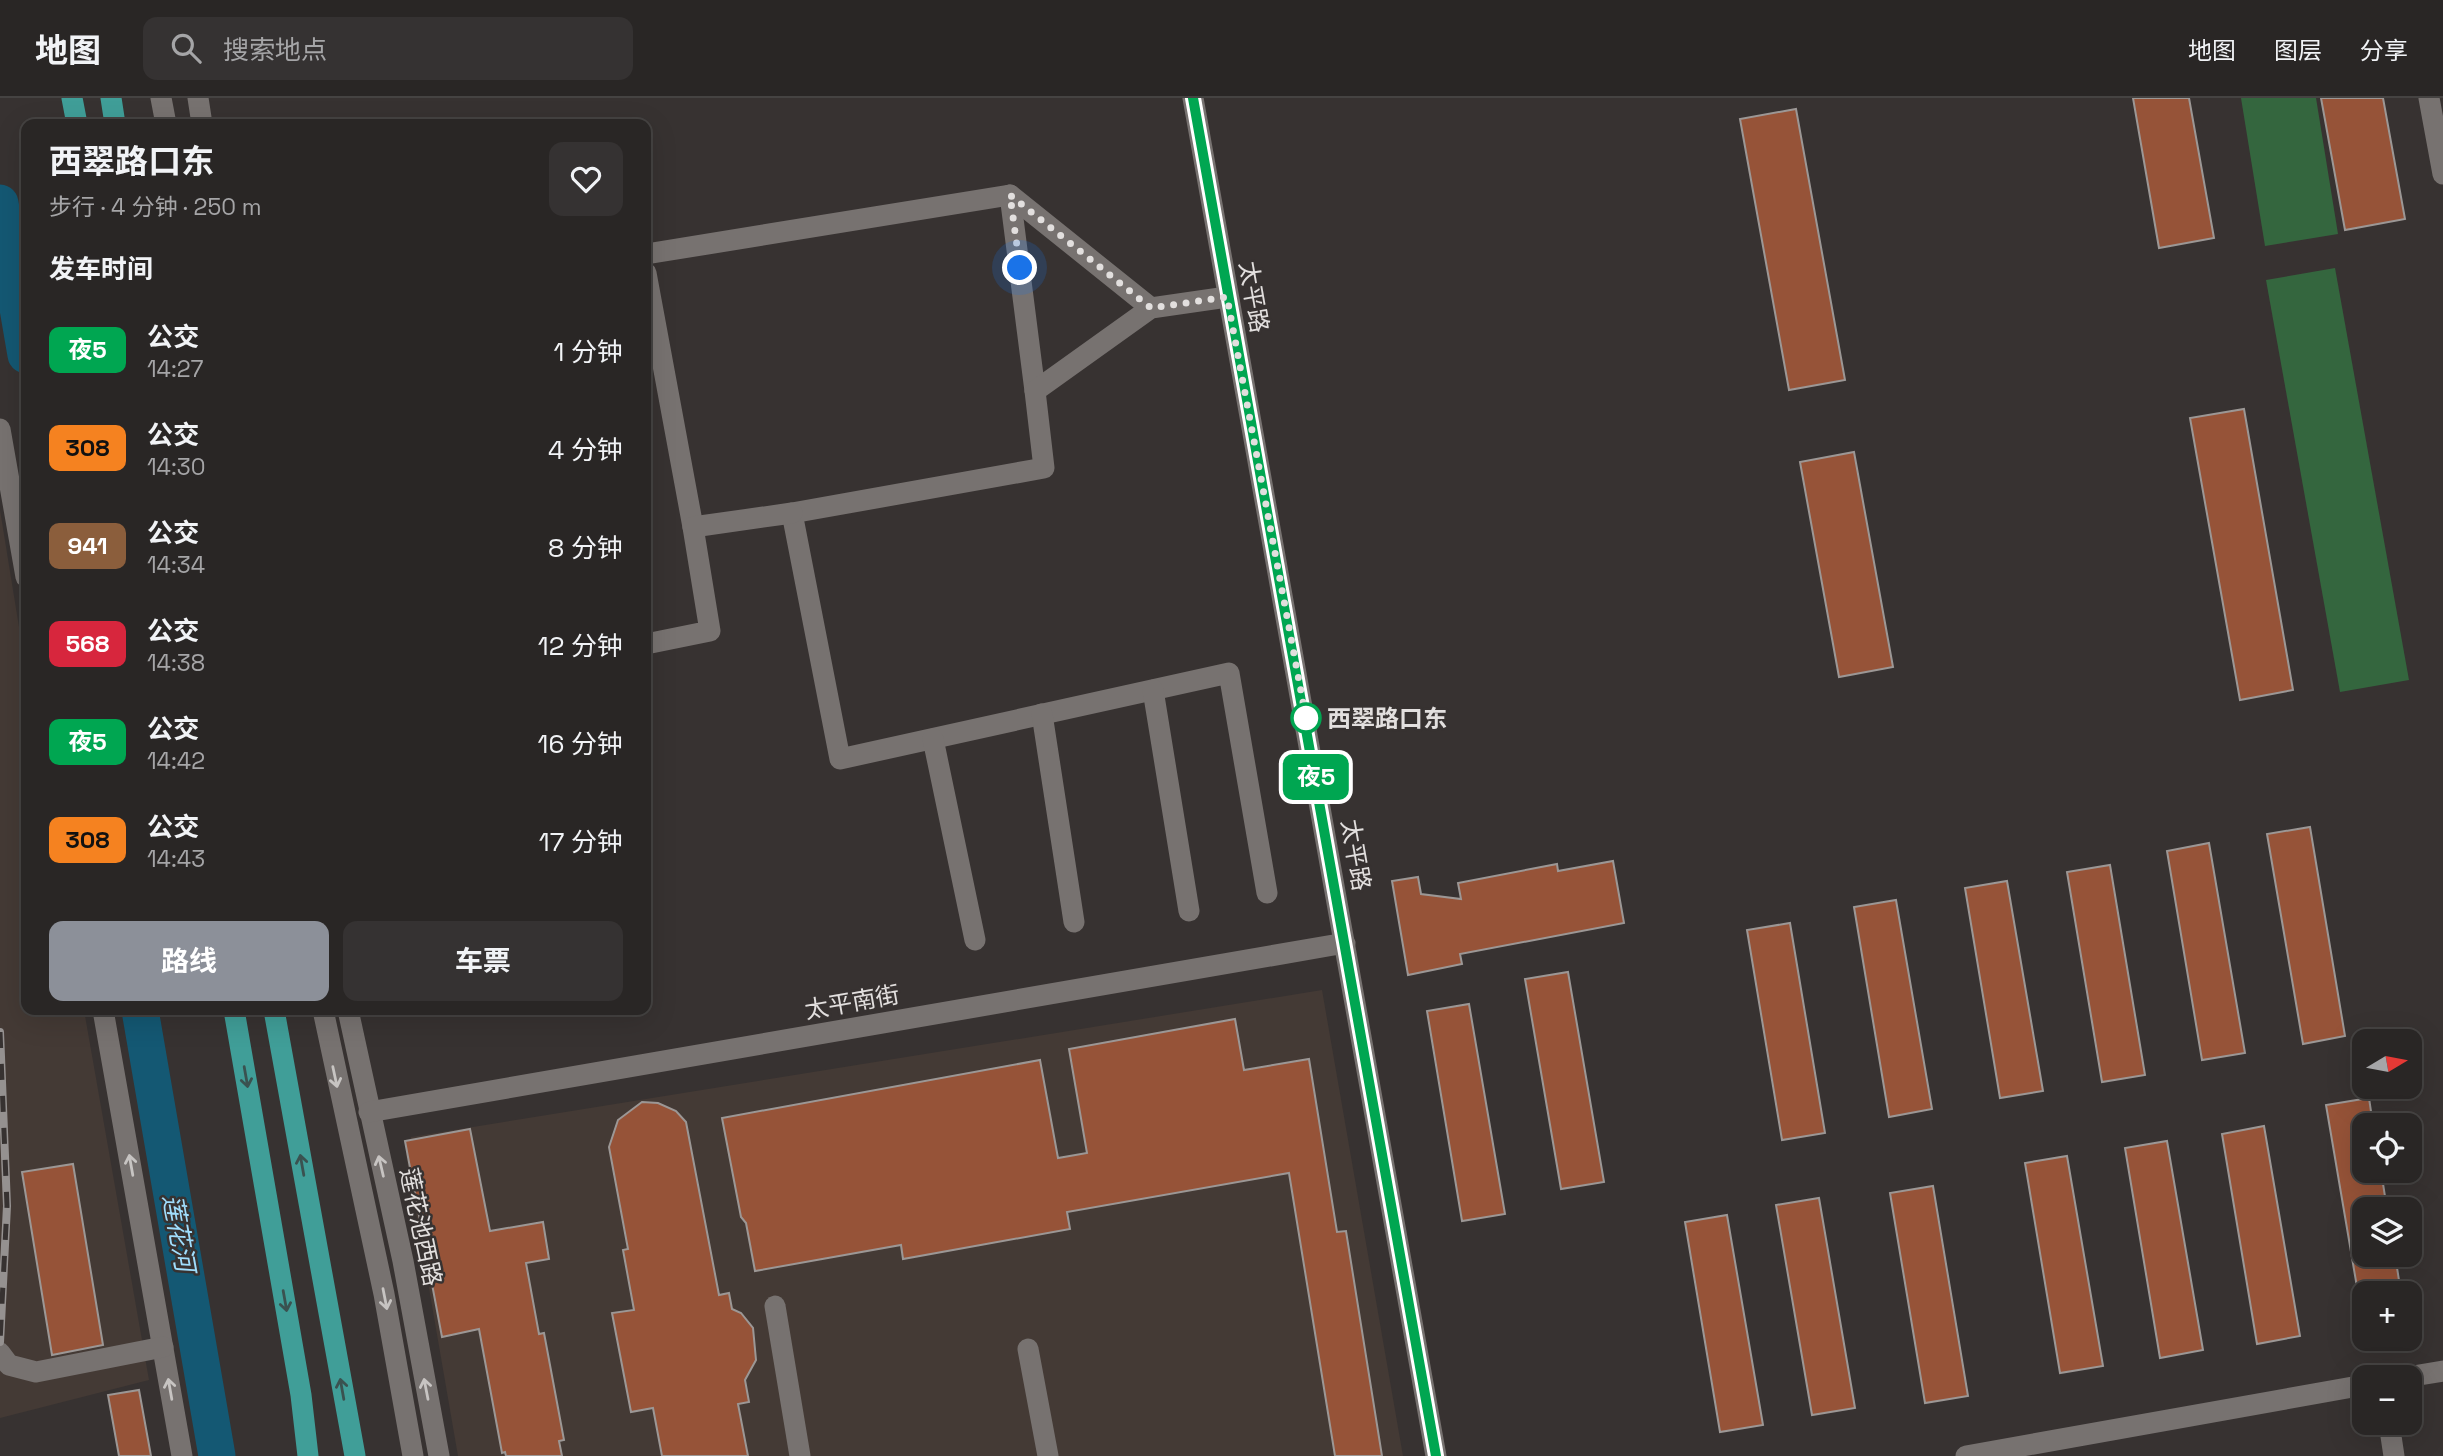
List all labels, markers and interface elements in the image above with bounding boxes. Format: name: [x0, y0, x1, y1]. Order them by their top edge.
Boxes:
search box: [143, 17, 633, 80]
icon: search: [167, 29, 205, 67]
text: 地图: [35, 30, 101, 72]
text: 搜索地点: [223, 33, 327, 67]
text: 地图: [2188, 35, 2236, 66]
text: 图层: [2274, 35, 2322, 66]
text: 分享: [2360, 35, 2408, 66]
text: 西翠路口东: [49, 141, 214, 183]
button: heart: [549, 142, 623, 216]
text: 步行 · 4 分钟 · 250 m: [49, 192, 262, 222]
your location: [1002, 250, 1037, 285]
text: 发车时间: [49, 252, 153, 286]
street label: 太平路: [1232, 259, 1276, 335]
text: 公交: [147, 320, 199, 354]
text: 夜5: [68, 334, 107, 365]
text: 1 分钟: [553, 335, 623, 369]
text: 14:27: [147, 354, 203, 384]
text: 公交: [147, 418, 199, 452]
text: 308: [65, 432, 110, 463]
text: 4 分钟: [548, 433, 623, 467]
text: 14:30: [147, 452, 205, 482]
text: 公交: [147, 516, 199, 550]
text: 941: [67, 530, 108, 561]
text: 8 分钟: [548, 531, 623, 565]
text: 14:34: [147, 550, 205, 580]
text: 公交: [147, 614, 199, 648]
text: 568: [66, 628, 109, 659]
text: 12 分钟: [538, 629, 623, 663]
text: 14:38: [147, 648, 205, 678]
marker: 西翠路口东: [1291, 703, 1321, 733]
place label: 西翠路口东: [1327, 703, 1447, 734]
text: 公交: [147, 712, 199, 746]
text: 夜5: [68, 726, 107, 757]
text: 16 分钟: [538, 727, 623, 761]
text: 14:42: [147, 746, 205, 776]
line badge: 夜5: [1284, 754, 1348, 800]
text: 夜5: [1297, 761, 1335, 792]
text: 公交: [147, 810, 199, 844]
street label: 太平路: [1334, 817, 1378, 893]
text: 308: [65, 824, 110, 855]
text: 17 分钟: [539, 825, 623, 859]
text: 14:43: [147, 844, 205, 874]
button: 路线: [49, 921, 329, 1001]
button: 车票: [343, 921, 623, 1001]
street label: 太平南街: [802, 978, 902, 1026]
north arrow: [2352, 1029, 2422, 1099]
map controls: [2352, 1029, 2422, 1435]
one-way arrow: [239, 1065, 253, 1088]
one-way arrow: [329, 1065, 343, 1088]
button: locate: [2352, 1113, 2422, 1183]
one-way arrow: [123, 1154, 137, 1177]
one-way arrow: [295, 1154, 308, 1177]
one-way arrow: [374, 1155, 387, 1178]
street label: 莲花池西路: [393, 1165, 449, 1289]
water label: 莲花河: [155, 1192, 203, 1279]
button: layers: [2352, 1197, 2422, 1267]
button: +: [2352, 1281, 2422, 1351]
one-way arrow: [378, 1287, 392, 1310]
one-way arrow: [278, 1289, 292, 1312]
button: −: [2352, 1365, 2422, 1435]
one-way arrow: [163, 1378, 177, 1401]
one-way arrow: [335, 1378, 349, 1401]
one-way arrow: [419, 1378, 433, 1401]

